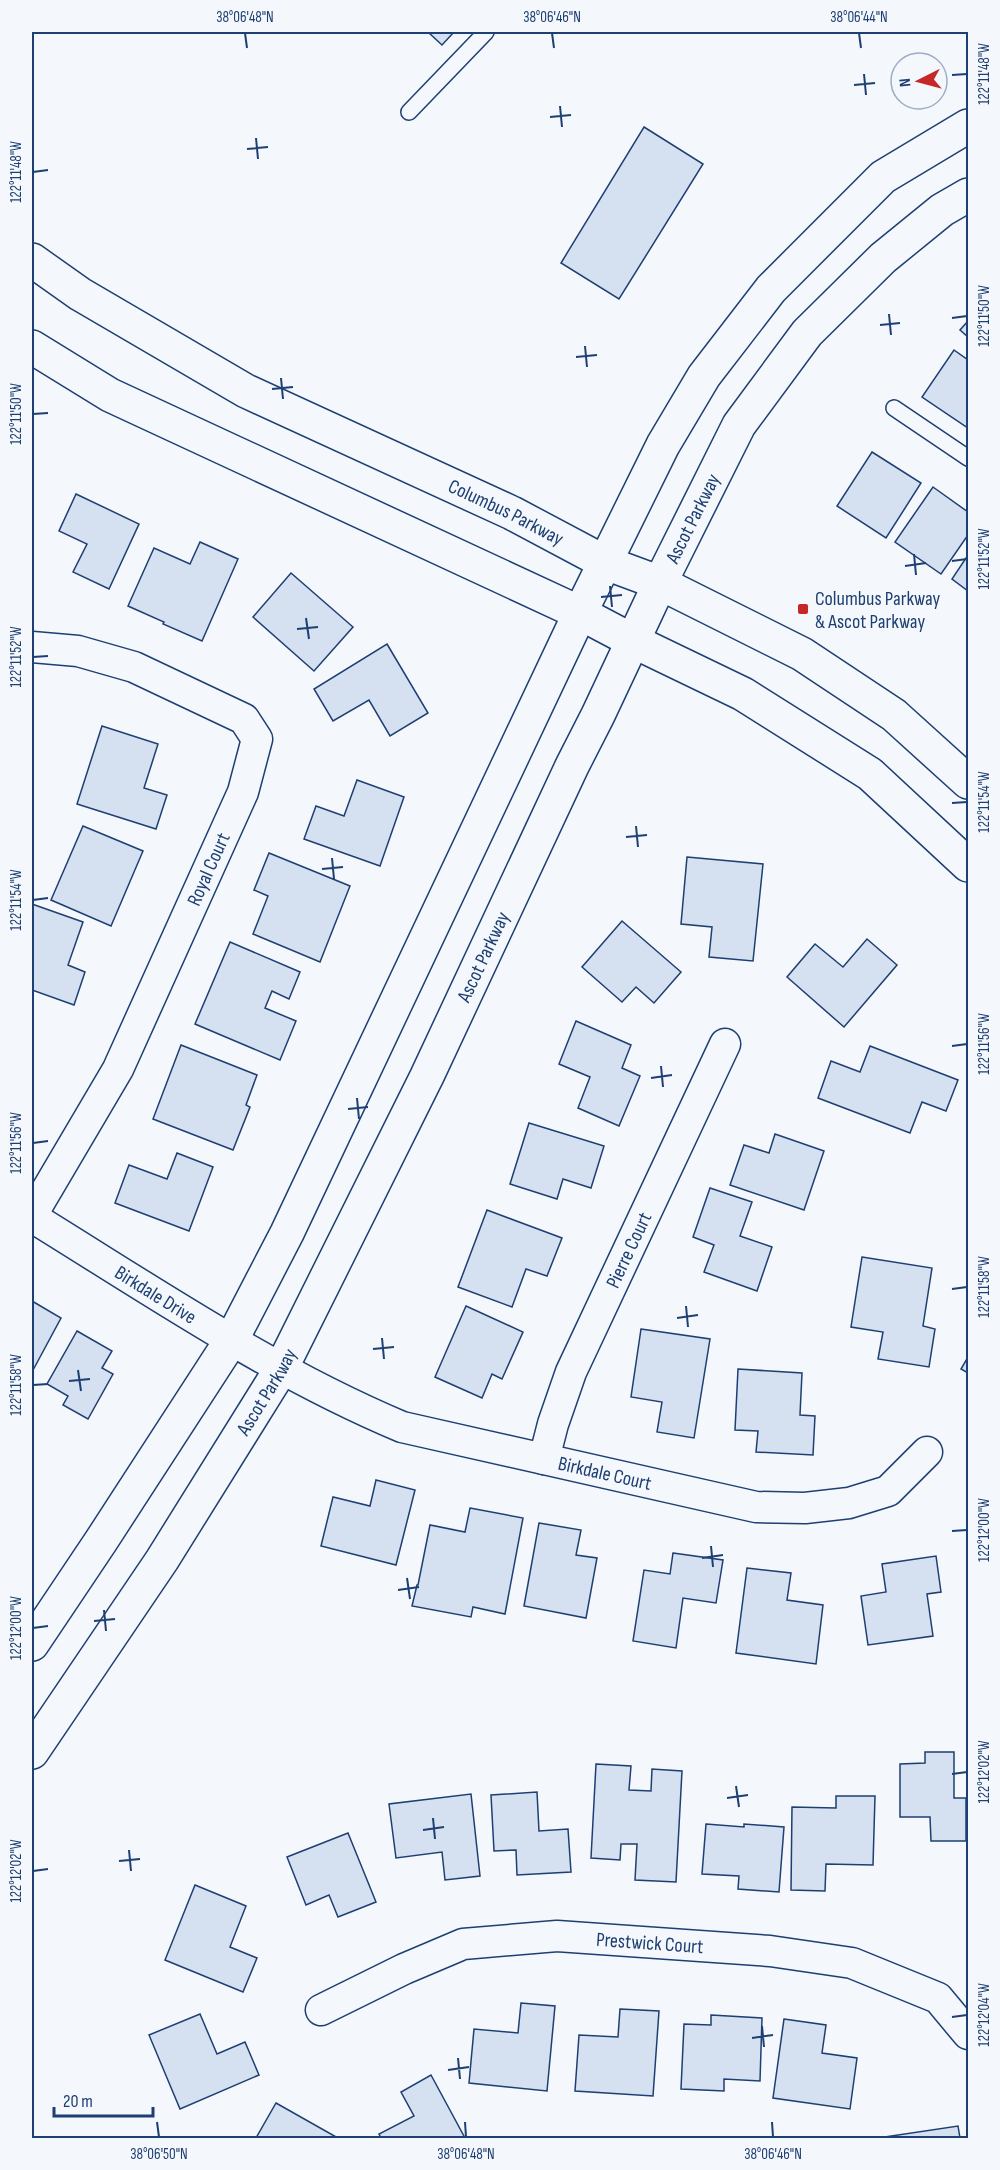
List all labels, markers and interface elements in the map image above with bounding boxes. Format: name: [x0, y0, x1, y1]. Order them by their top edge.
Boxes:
text: 38°06'48"N: [216, 8, 274, 27]
text: 38°06'46"N: [523, 8, 581, 27]
text: 38°06'44"N: [830, 8, 888, 27]
text: 122°11'48"W: [975, 43, 994, 105]
north arrow: [889, 51, 949, 111]
text: N: [896, 77, 915, 88]
text: 122°11'48"W: [7, 141, 26, 203]
text: 122°11'50"W: [975, 285, 994, 347]
text: 122°11'50"W: [7, 383, 26, 445]
street label: Ascot Parkway: [660, 470, 726, 568]
street label: Columbus Parkway: [444, 474, 568, 551]
text: 122°11'52"W: [975, 528, 994, 590]
place label: Columbus Parkway & Ascot Parkway: [815, 587, 941, 634]
marker: Columbus Parkway & Ascot Parkway: [796, 602, 810, 616]
text: 122°11'52"W: [7, 626, 26, 688]
text: 122°11'54"W: [975, 771, 994, 833]
street label: Royal Court: [182, 829, 236, 910]
text: 122°11'54"W: [7, 869, 26, 931]
street label: Ascot Parkway: [452, 908, 515, 1007]
text: 122°11'56"W: [975, 1013, 994, 1075]
text: 122°11'56"W: [7, 1112, 26, 1174]
street label: Pierre Court: [601, 1209, 657, 1292]
text: 122°11'58"W: [975, 1256, 994, 1318]
street label: Birkdale Drive: [110, 1261, 201, 1329]
street label: Ascot Parkway: [231, 1345, 302, 1441]
text: 122°11'58"W: [7, 1354, 26, 1416]
street label: Birkdale Court: [556, 1452, 654, 1496]
text: 122°12'00"W: [975, 1498, 994, 1562]
text: 122°12'00"W: [7, 1596, 26, 1660]
text: 122°12'02"W: [975, 1740, 994, 1804]
text: 122°12'02"W: [7, 1839, 26, 1903]
street label: Prestwick Court: [595, 1928, 704, 1959]
text: 122°12'04"W: [975, 1983, 994, 2047]
scale bar: [54, 2080, 153, 2118]
text: 20 m: [63, 2091, 93, 2112]
text: 38°06'50"N: [130, 2145, 188, 2164]
text: 38°06'48"N: [437, 2145, 495, 2164]
text: 38°06'46"N: [744, 2145, 802, 2164]

